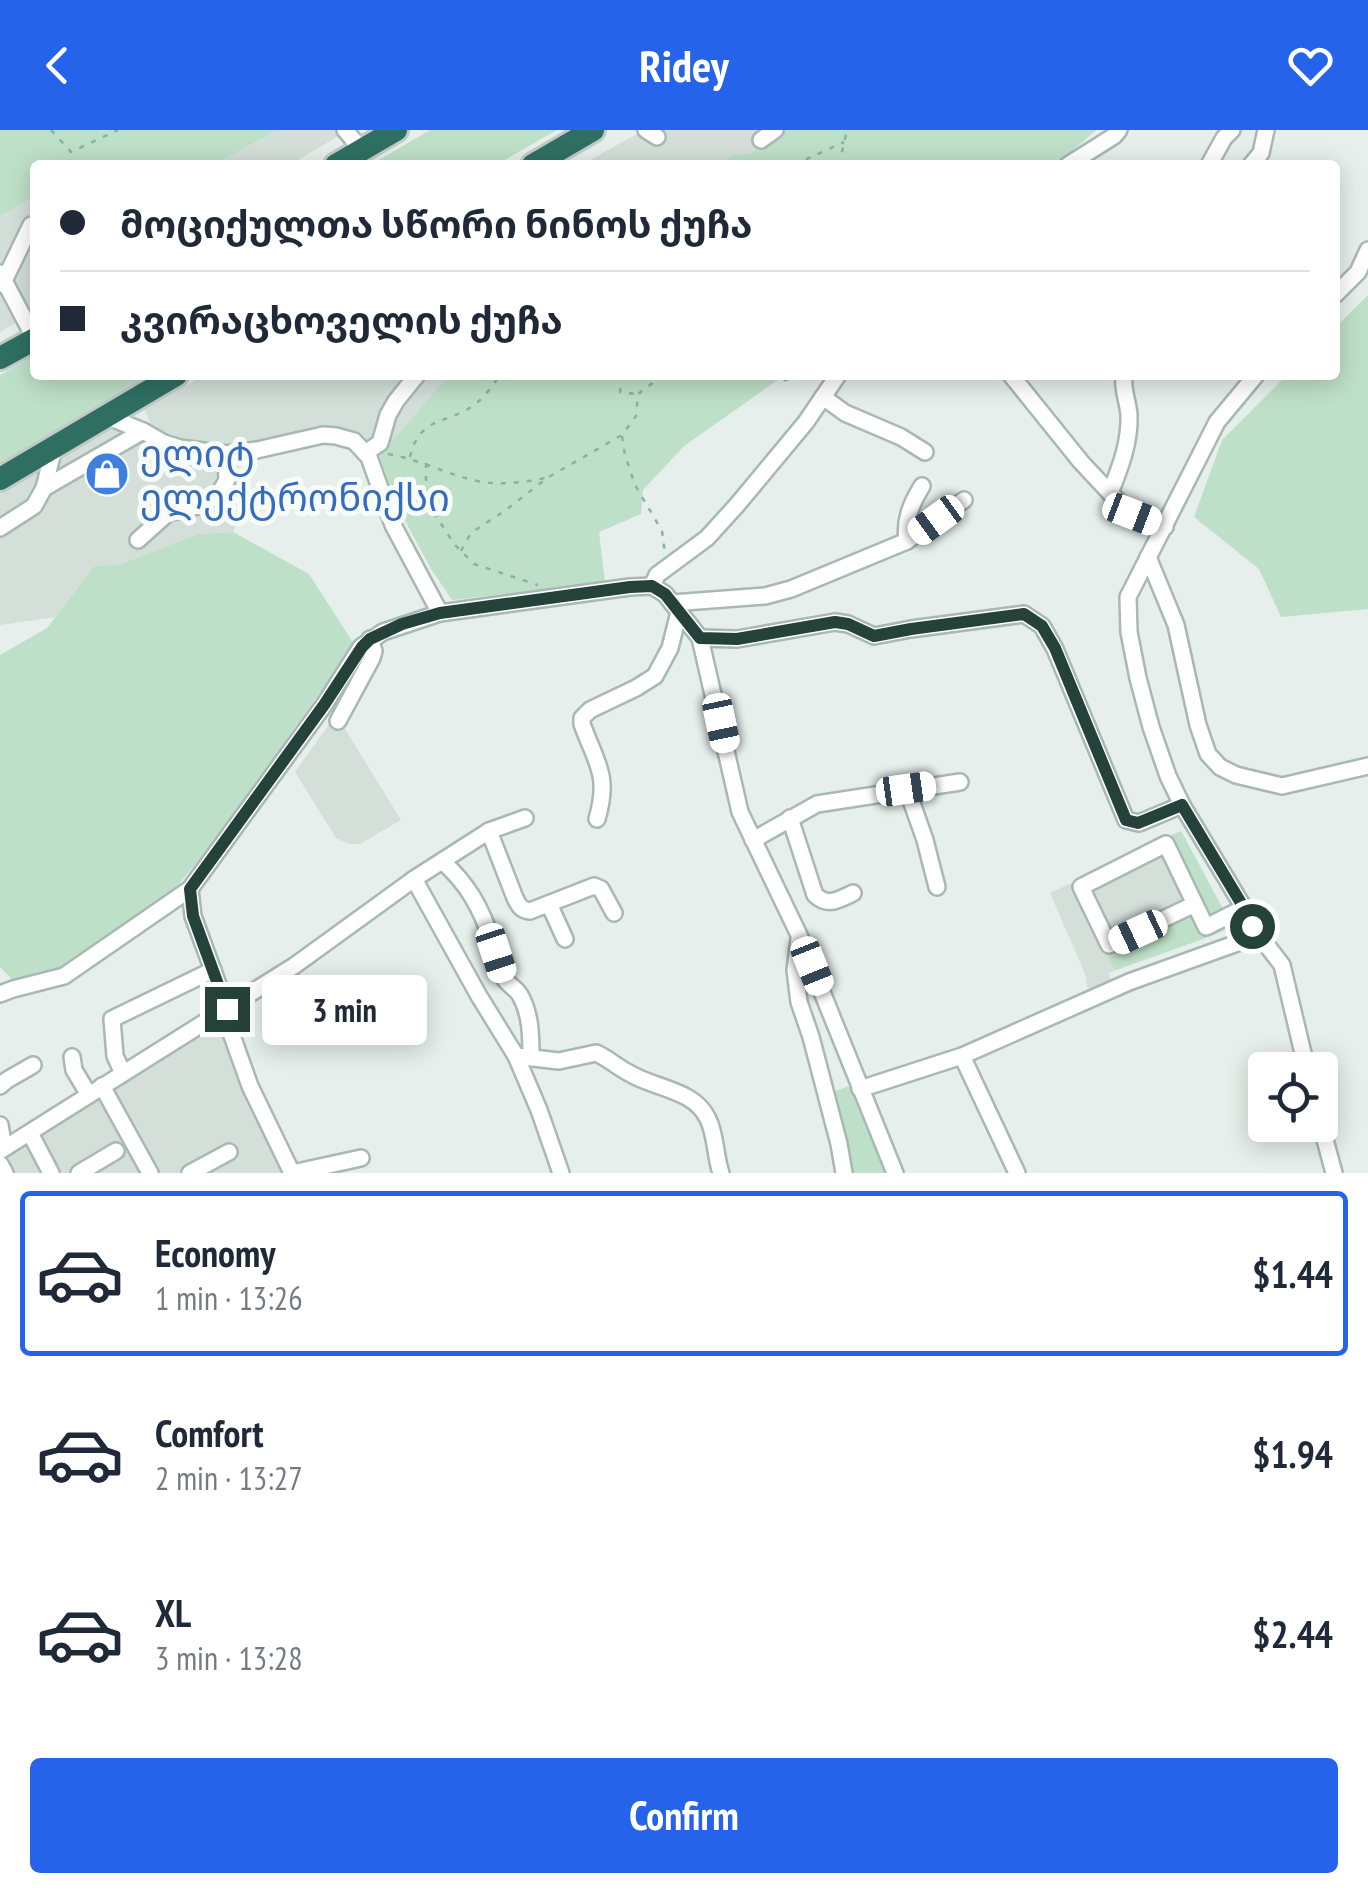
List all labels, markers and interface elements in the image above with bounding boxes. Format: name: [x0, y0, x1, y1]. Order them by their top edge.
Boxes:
text: Ridey: [639, 36, 729, 94]
icon: back: [30, 38, 85, 93]
icon: heart: [1283, 38, 1338, 93]
text: მოციქულთა სწორი ნინოს ქუჩა: [120, 199, 753, 248]
text: კვირაცხოველის ქუჩა: [120, 295, 563, 344]
place label: ელიტ ელექტრონიქსი: [140, 428, 450, 521]
shop icon: ელიტ ელექტრონიქსი: [84, 451, 130, 497]
car: [1099, 489, 1165, 539]
car: [903, 490, 969, 550]
car: [700, 691, 742, 755]
car: [874, 770, 938, 808]
route start: [1230, 904, 1275, 949]
car: [1104, 906, 1172, 958]
car: [472, 920, 520, 986]
car: [787, 933, 837, 999]
callout: 3 min: [262, 974, 427, 1044]
route end: [205, 987, 250, 1032]
text: 3 min: [312, 989, 377, 1031]
map controls: [1248, 1052, 1338, 1142]
button: locate: [1248, 1052, 1338, 1142]
text: Economy: [155, 1228, 275, 1277]
icon: car: [35, 1229, 125, 1319]
text: $1.44: [1252, 1249, 1333, 1298]
text: 1 min · 13:26: [155, 1277, 303, 1319]
text: Comfort: [155, 1408, 264, 1457]
icon: car: [35, 1409, 125, 1499]
text: $1.94: [1252, 1429, 1333, 1478]
text: 2 min · 13:27: [155, 1457, 303, 1499]
text: XL: [155, 1588, 191, 1637]
icon: car: [35, 1589, 125, 1679]
text: $2.44: [1252, 1609, 1333, 1658]
text: 3 min · 13:28: [155, 1637, 303, 1679]
button: Confirm: [30, 1758, 1338, 1873]

